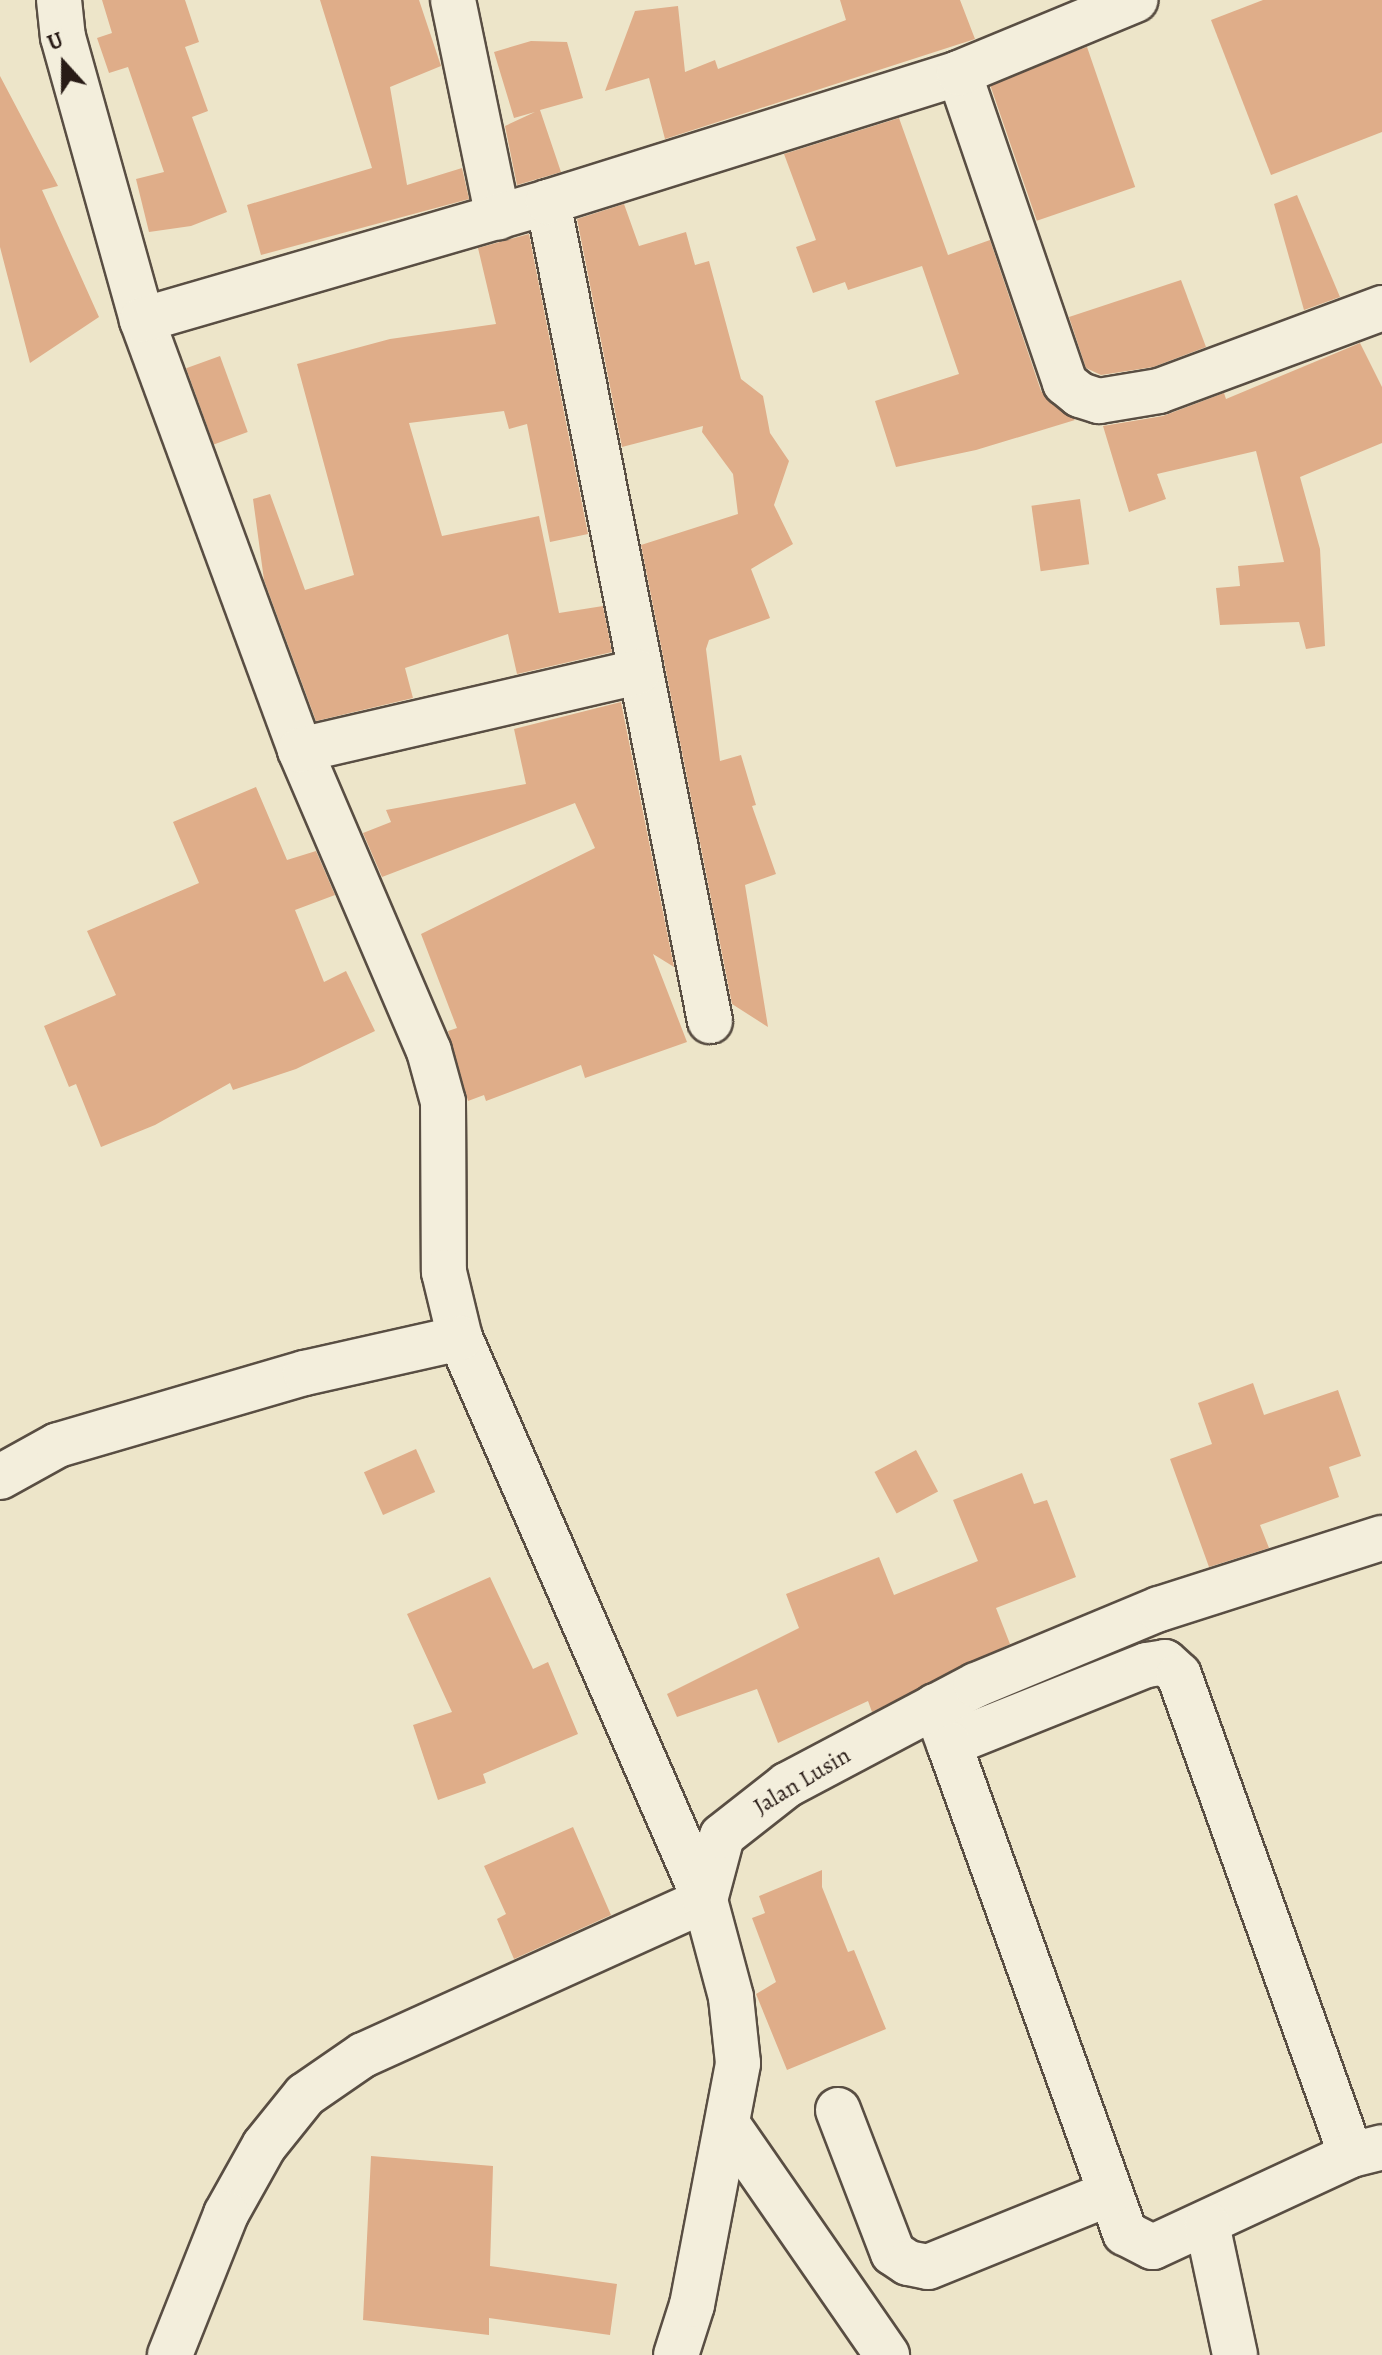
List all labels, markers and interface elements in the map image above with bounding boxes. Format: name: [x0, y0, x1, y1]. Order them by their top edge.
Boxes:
north arrow: [24, 24, 104, 104]
text: U: [43, 25, 68, 58]
street label: Jalan Lusin: [748, 1741, 856, 1821]

